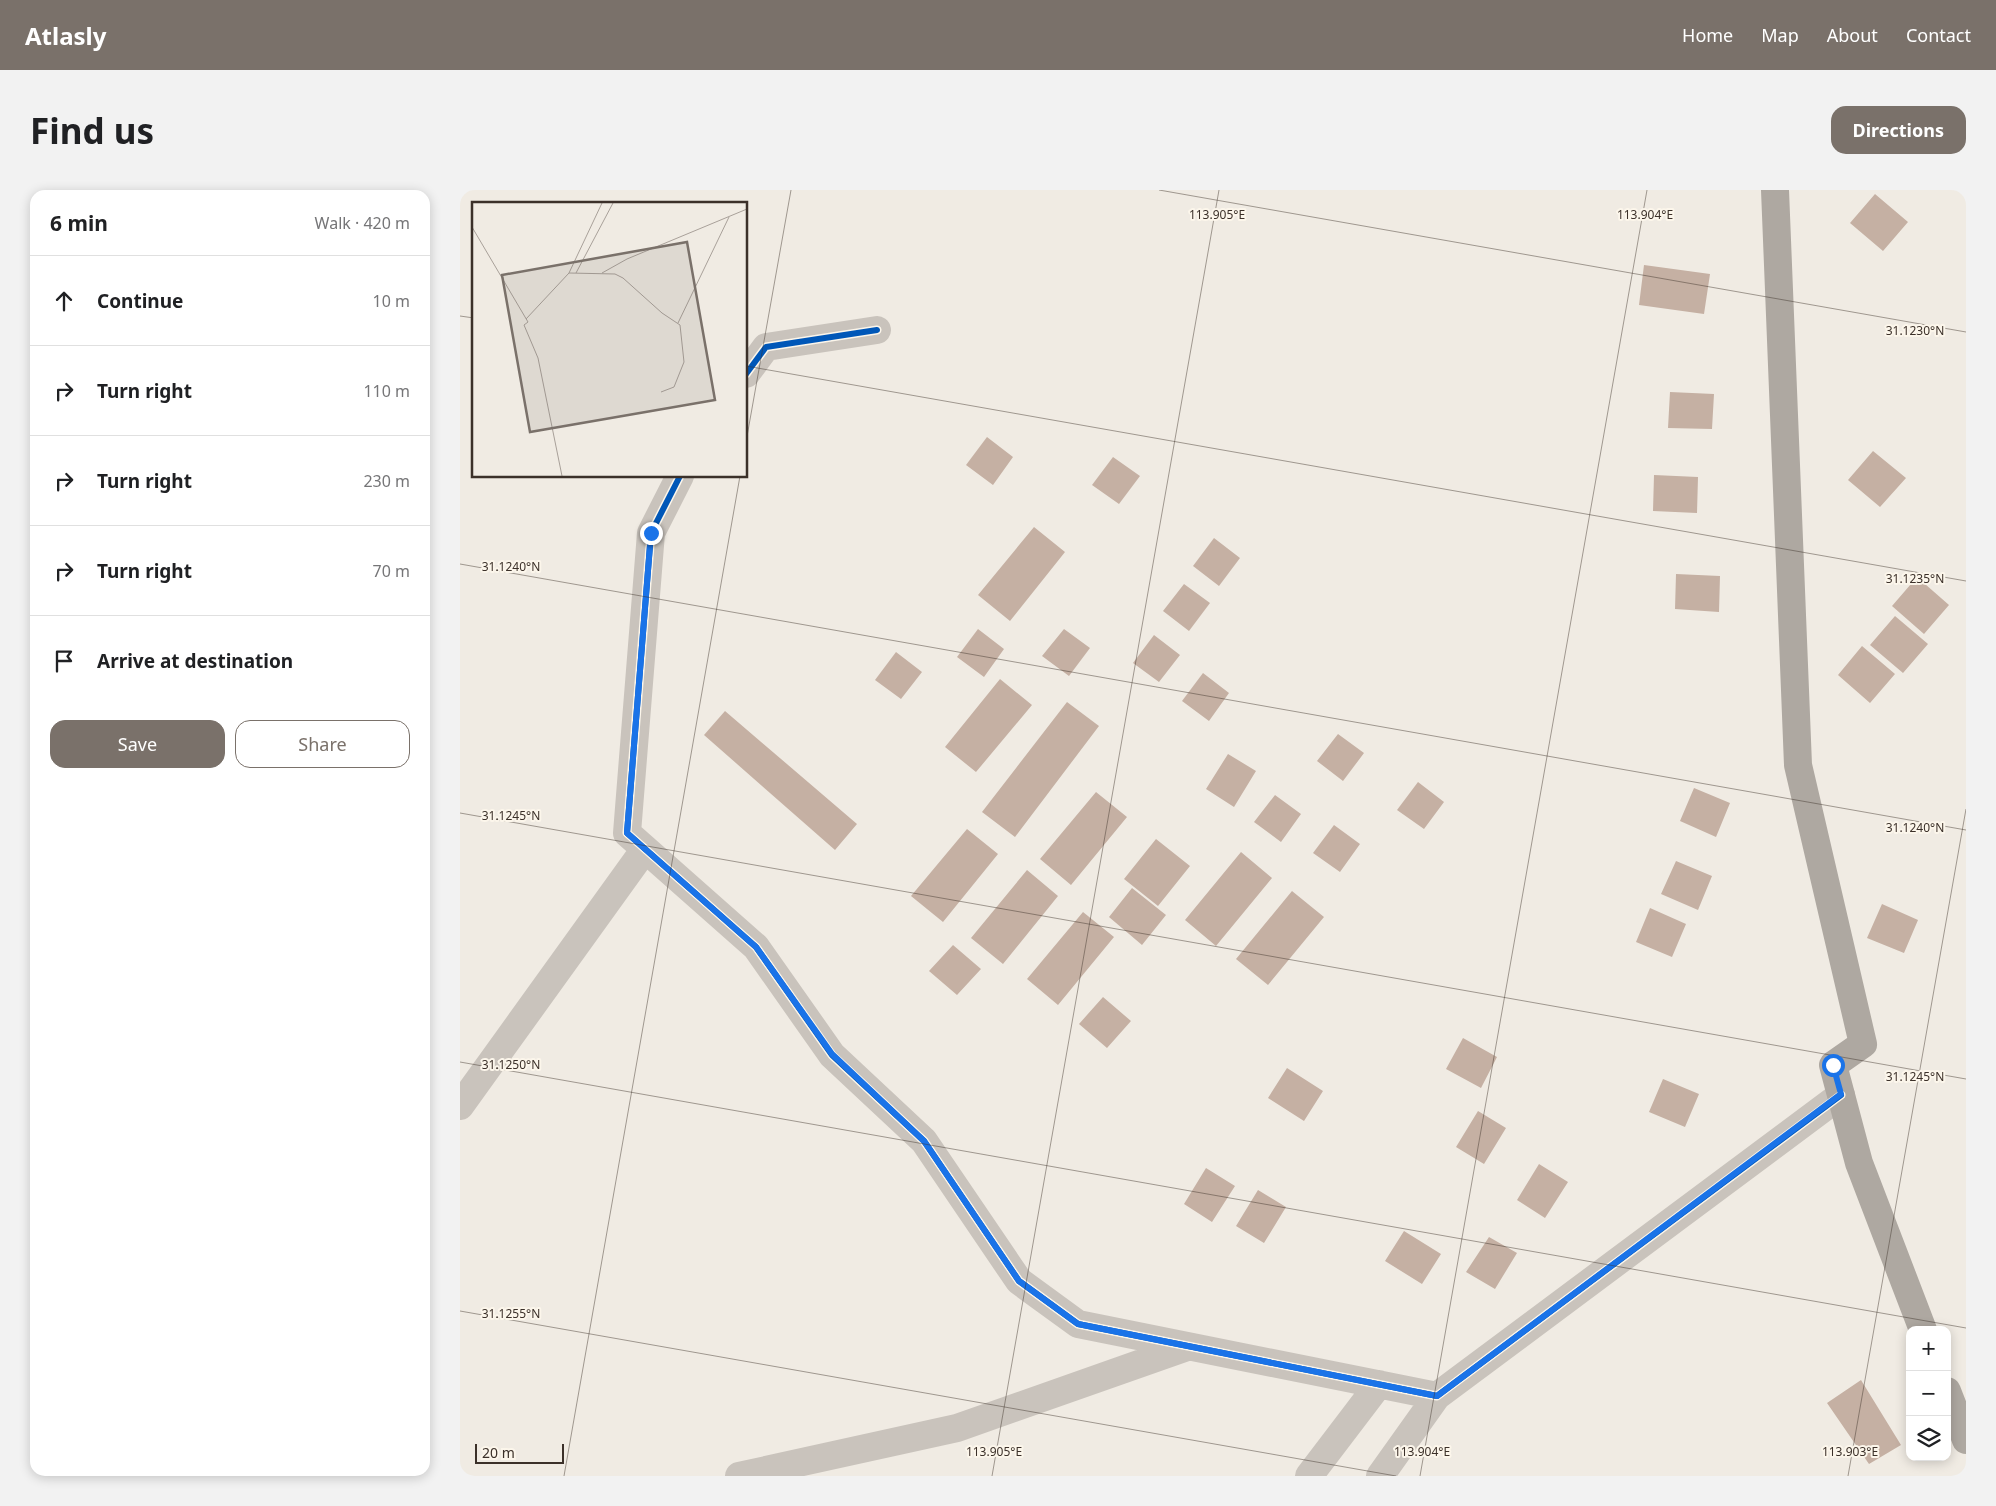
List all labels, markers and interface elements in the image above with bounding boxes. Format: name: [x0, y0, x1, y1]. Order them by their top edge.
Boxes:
text: Atlasly: [25, 19, 106, 52]
text: Home: [1682, 23, 1733, 47]
text: Map: [1761, 23, 1799, 47]
text: About: [1827, 23, 1878, 47]
text: Contact: [1906, 23, 1971, 47]
button: Directions: [1831, 106, 1966, 154]
text: Find us: [30, 107, 154, 154]
inset map: [472, 202, 748, 478]
text: 113.905°E: [1189, 206, 1245, 223]
text: 113.904°E: [1617, 206, 1673, 223]
text: 6 min: [50, 209, 108, 237]
text: Walk · 420 m: [315, 212, 410, 234]
icon: ahead: [50, 287, 78, 315]
text: Continue: [97, 288, 183, 314]
text: 10 m: [373, 290, 410, 312]
text: 31.1230°N: [1886, 322, 1944, 339]
icon: right: [50, 377, 78, 405]
text: Turn right: [97, 378, 192, 404]
text: 110 m: [363, 380, 410, 402]
icon: right: [50, 467, 78, 495]
text: Turn right: [97, 468, 192, 494]
text: 230 m: [363, 470, 410, 492]
route end: [640, 522, 663, 545]
icon: right: [50, 557, 78, 585]
text: Turn right: [97, 558, 192, 584]
text: 31.1240°N: [482, 558, 540, 575]
text: 70 m: [373, 560, 410, 582]
text: 31.1235°N: [1886, 570, 1944, 587]
icon: arrive: [50, 647, 78, 675]
text: Arrive at destination: [97, 648, 293, 674]
button: Save: [50, 720, 225, 768]
button: Share: [235, 720, 410, 768]
text: 31.1245°N: [482, 807, 540, 824]
text: 31.1240°N: [1886, 819, 1944, 836]
route start: [1822, 1054, 1845, 1077]
text: 31.1250°N: [482, 1056, 540, 1073]
text: 31.1245°N: [1886, 1068, 1944, 1085]
text: 31.1255°N: [482, 1305, 540, 1322]
map controls: [1906, 1326, 1951, 1461]
button: +: [1906, 1326, 1951, 1371]
button: −: [1906, 1371, 1951, 1416]
button: layers: [1906, 1416, 1951, 1461]
scale bar: [475, 1441, 564, 1464]
text: 20 m: [482, 1443, 515, 1462]
text: 113.905°E: [966, 1443, 1022, 1460]
text: 113.904°E: [1394, 1443, 1450, 1460]
text: 113.903°E: [1822, 1443, 1878, 1460]

